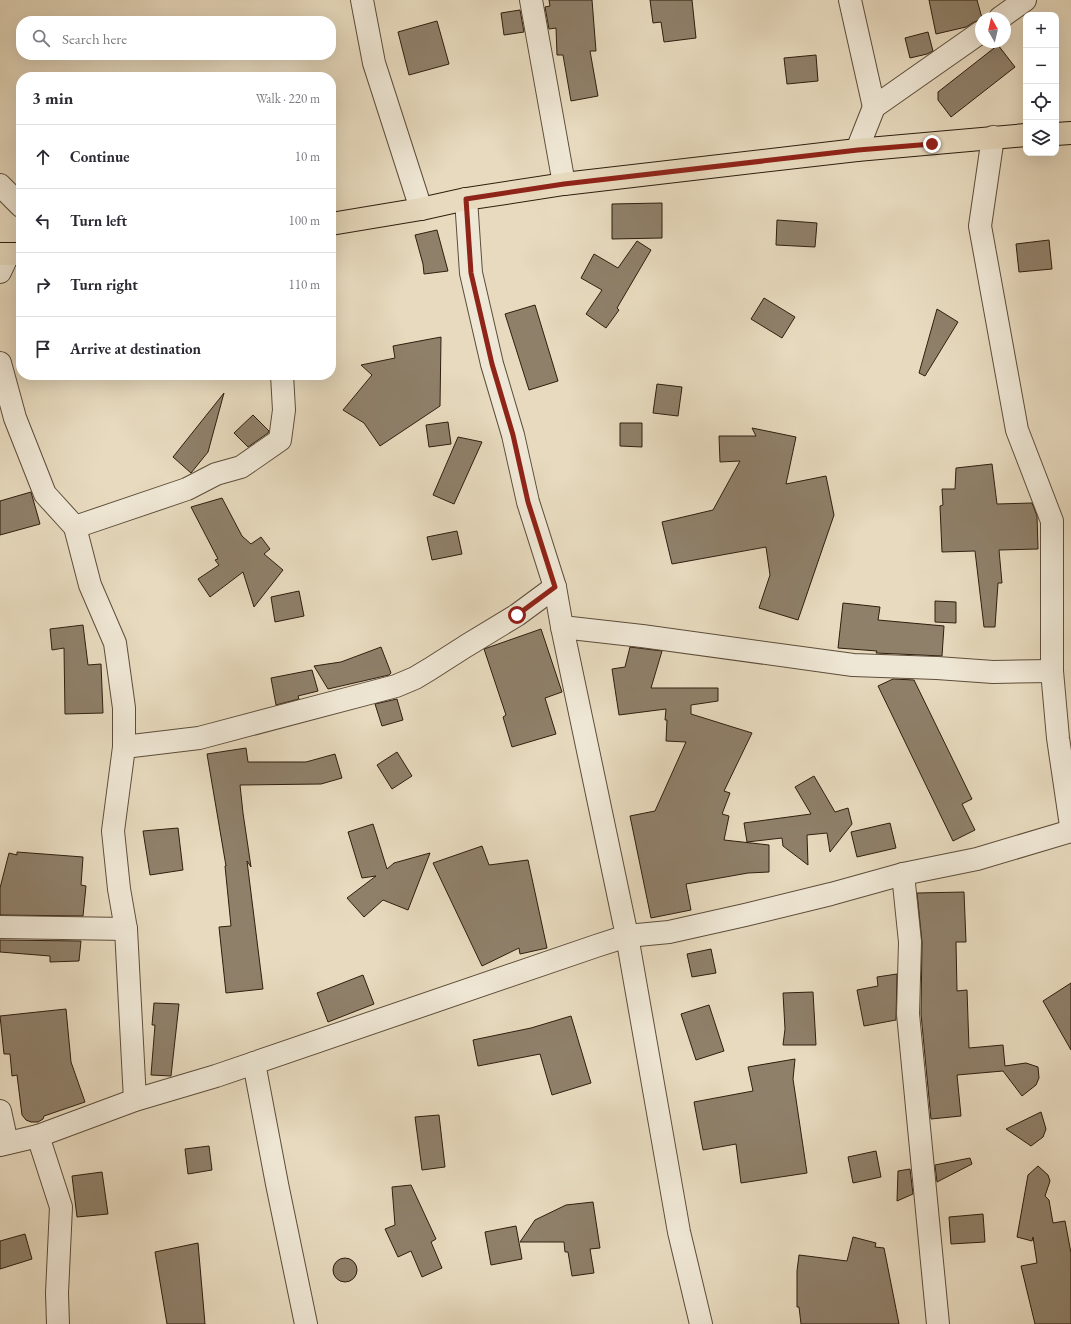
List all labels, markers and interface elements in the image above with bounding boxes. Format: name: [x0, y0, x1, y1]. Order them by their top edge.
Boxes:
north arrow: [975, 12, 1011, 48]
map controls: [1023, 12, 1059, 156]
button: +: [1023, 12, 1059, 48]
search box: [16, 16, 336, 60]
icon: search: [30, 27, 52, 49]
text: Search here: [62, 29, 127, 48]
button: −: [1023, 48, 1059, 84]
button: locate: [1023, 84, 1059, 120]
text: 3 min: [32, 87, 73, 109]
text: Walk · 220 m: [256, 90, 320, 107]
button: layers: [1023, 120, 1059, 156]
route end: [923, 135, 941, 153]
icon: ahead: [32, 146, 54, 168]
text: Continue: [70, 147, 130, 166]
text: 10 m: [295, 148, 320, 165]
icon: left: [32, 210, 54, 232]
text: Turn left: [70, 211, 127, 230]
text: 100 m: [289, 212, 320, 229]
icon: right: [32, 274, 54, 296]
text: Turn right: [70, 275, 138, 294]
text: 110 m: [289, 276, 320, 293]
icon: arrive: [32, 338, 54, 360]
text: Arrive at destination: [70, 339, 201, 358]
route start: [508, 606, 526, 624]

